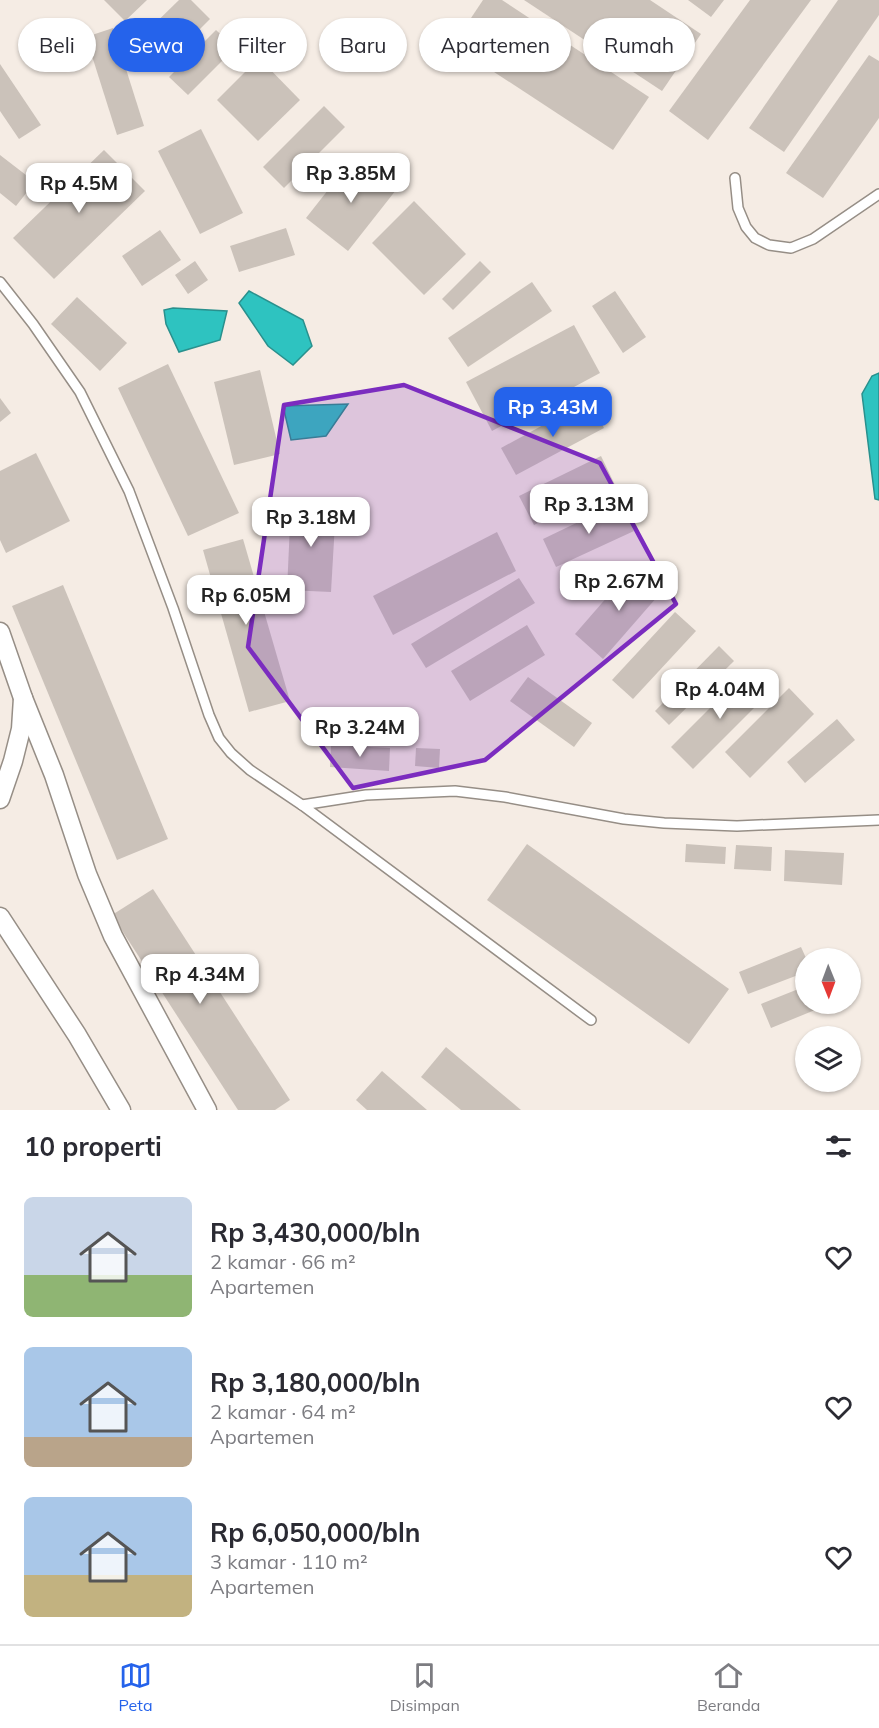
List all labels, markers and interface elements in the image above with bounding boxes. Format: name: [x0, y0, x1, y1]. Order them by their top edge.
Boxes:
chip: Beli: [18, 18, 96, 72]
chip: Sewa: [108, 18, 205, 72]
chip: Filter: [217, 18, 307, 72]
chip: Baru: [319, 18, 407, 72]
chip: Apartemen: [419, 18, 571, 72]
chip: Rumah: [583, 18, 695, 72]
pin: Rp 3.85M: [289, 153, 413, 204]
text: Rp 3.85M: [306, 160, 396, 185]
pin: Rp 4.5M: [24, 163, 134, 214]
text: Rp 4.5M: [40, 170, 118, 195]
pin: Rp 3.43M: [491, 387, 615, 438]
text: Rp 3.43M: [508, 394, 598, 419]
pin: Rp 3.13M: [527, 484, 651, 535]
text: Rp 3.13M: [544, 491, 634, 516]
pin: Rp 3.18M: [249, 497, 373, 548]
text: Rp 3.18M: [266, 504, 356, 529]
pin: Rp 2.67M: [557, 561, 681, 612]
text: Rp 2.67M: [574, 568, 664, 593]
pin: Rp 6.05M: [184, 575, 308, 626]
text: Rp 6.05M: [201, 582, 291, 607]
pin: Rp 4.04M: [658, 669, 782, 720]
text: Rp 4.04M: [675, 676, 765, 701]
pin: Rp 3.24M: [298, 707, 422, 758]
text: Rp 3.24M: [315, 714, 405, 739]
north arrow: [795, 948, 861, 1014]
map controls: [795, 948, 861, 1092]
pin: Rp 4.34M: [138, 954, 262, 1005]
text: Rp 4.34M: [155, 961, 245, 986]
button: layers: [795, 1026, 861, 1092]
text: 10 properti: [24, 1130, 162, 1163]
icon: filters: [822, 1130, 855, 1163]
text: Rp 3,430,000/bln: [210, 1216, 420, 1249]
icon: home: [72, 1221, 144, 1293]
icon: heart: [822, 1241, 855, 1274]
text: 2 kamar · 66 m²: [210, 1249, 356, 1274]
text: Apartemen: [210, 1274, 314, 1299]
text: Rp 3,180,000/bln: [210, 1366, 420, 1399]
icon: home: [72, 1371, 144, 1443]
icon: heart: [822, 1391, 855, 1424]
text: 2 kamar · 64 m²: [210, 1399, 356, 1424]
text: Apartemen: [210, 1424, 314, 1449]
text: Rp 6,050,000/bln: [210, 1516, 420, 1549]
icon: home: [72, 1521, 144, 1593]
icon: heart: [822, 1541, 855, 1574]
text: 3 kamar · 110 m²: [210, 1549, 368, 1574]
text: Apartemen: [210, 1574, 314, 1599]
tab: Peta: [119, 1659, 153, 1715]
tab: Disimpan: [390, 1659, 460, 1715]
tab: Beranda: [697, 1659, 760, 1715]

